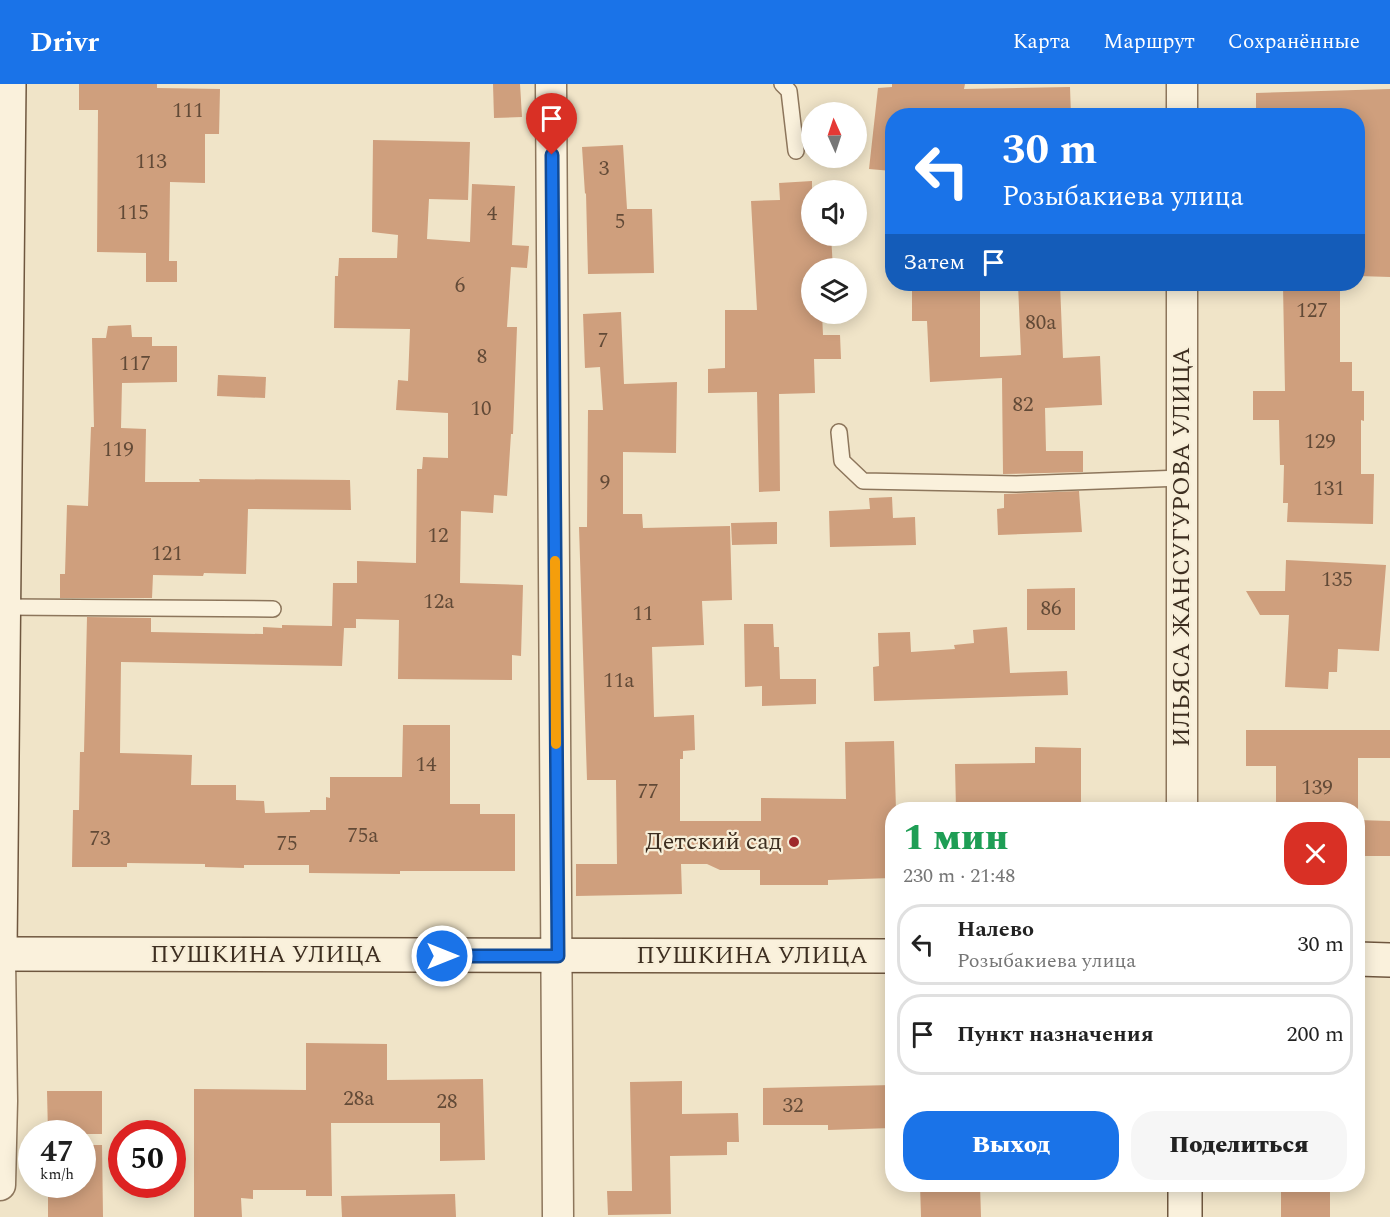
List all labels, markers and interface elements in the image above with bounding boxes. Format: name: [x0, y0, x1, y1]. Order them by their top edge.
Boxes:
text: Drivr: [30, 21, 99, 64]
text: Карта: [1013, 26, 1070, 58]
text: Маршрут: [1103, 26, 1195, 58]
text: Сохранённые: [1228, 26, 1360, 58]
pin: [526, 93, 577, 155]
house number: 111: [172, 95, 204, 127]
icon: arrive: [535, 102, 568, 135]
north arrow: [801, 102, 867, 168]
map controls: [801, 102, 867, 324]
text: 30 m: [1002, 119, 1097, 182]
icon: left: [903, 132, 981, 210]
house number: 113: [135, 146, 167, 178]
house number: 3: [599, 153, 610, 185]
text: Розыбакиева улица: [1002, 176, 1244, 218]
button: sound: [801, 180, 867, 246]
house number: 115: [117, 197, 149, 229]
house number: 4: [487, 198, 498, 230]
house number: 5: [615, 206, 625, 238]
text: Затем: [903, 246, 965, 279]
icon: arrive: [977, 246, 1010, 279]
button: layers: [801, 258, 867, 324]
house number: 6: [455, 270, 465, 302]
house number: 127: [1296, 295, 1328, 327]
house number: 80а: [1025, 307, 1057, 339]
house number: 7: [598, 325, 608, 357]
house number: 8: [477, 341, 487, 373]
street label: ИЛЬЯСА ЖАНСУГУРОВА УЛИЦА: [1164, 347, 1200, 747]
house number: 117: [119, 348, 151, 380]
house number: 82: [1013, 389, 1034, 421]
house number: 10: [471, 393, 492, 425]
house number: 129: [1304, 426, 1336, 458]
house number: 119: [102, 434, 134, 466]
house number: 9: [600, 467, 610, 499]
house number: 131: [1313, 473, 1345, 505]
house number: 12: [428, 520, 449, 552]
house number: 121: [151, 538, 183, 570]
house number: 135: [1321, 564, 1353, 596]
house number: 12а: [423, 586, 455, 618]
house number: 86: [1041, 593, 1062, 625]
house number: 11: [633, 598, 654, 630]
house number: 11а: [603, 665, 635, 697]
house number: 14: [416, 749, 437, 781]
house number: 139: [1301, 772, 1333, 804]
house number: 77: [638, 776, 659, 808]
text: 1 мин: [903, 811, 1008, 866]
house number: 75а: [347, 820, 379, 852]
button: close: [1284, 822, 1347, 885]
house number: 73: [90, 823, 111, 855]
place label: Детский сад: [645, 824, 782, 860]
house number: 75: [277, 828, 298, 860]
marker: Детский сад: [787, 835, 801, 849]
text: 230 m · 21:48: [903, 861, 1015, 891]
text: Налево: [957, 913, 1034, 946]
position arrow: [410, 924, 474, 988]
icon: left: [906, 928, 939, 961]
text: 30 m: [1298, 928, 1344, 961]
street label: ПУШКИНА УЛИЦА: [150, 937, 382, 973]
street label: ПУШКИНА УЛИЦА: [636, 938, 868, 974]
text: Розыбакиева улица: [957, 946, 1136, 976]
icon: arrive: [906, 1018, 939, 1051]
text: Пункт назначения: [957, 1018, 1154, 1051]
text: 200 m: [1287, 1018, 1344, 1051]
house number: 28а: [343, 1083, 375, 1115]
house number: 28: [437, 1086, 458, 1118]
house number: 32: [783, 1090, 804, 1122]
button: Выход: [903, 1111, 1119, 1180]
button: Поделиться: [1131, 1111, 1347, 1180]
speed limit sign: 50: [108, 1120, 186, 1198]
text: 47: [40, 1129, 74, 1175]
text: km/h: [40, 1163, 74, 1186]

